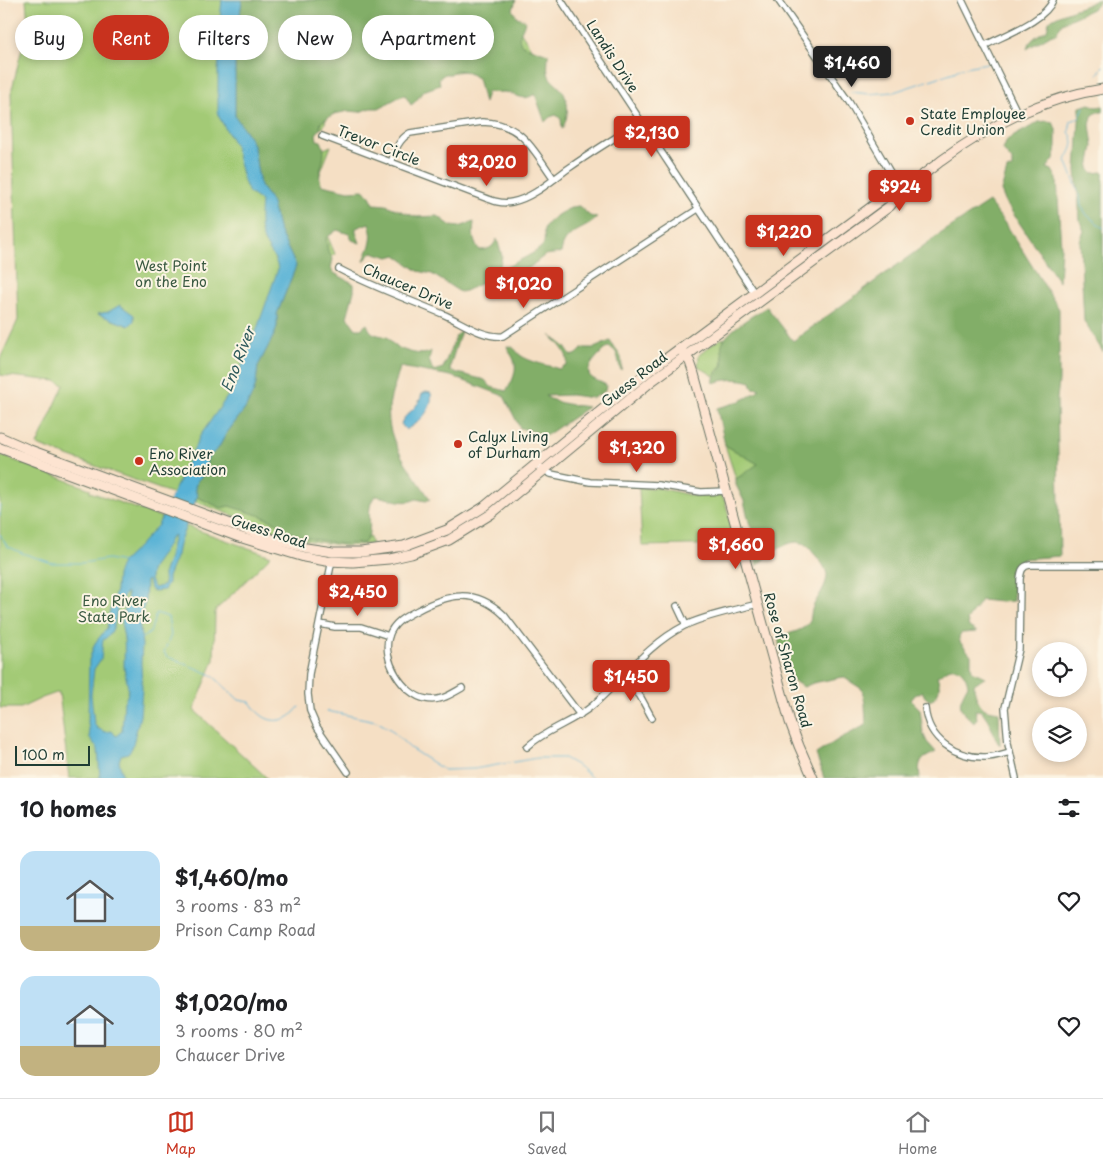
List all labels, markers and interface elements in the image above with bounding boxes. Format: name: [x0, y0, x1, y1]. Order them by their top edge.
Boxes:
chip: Buy: [15, 15, 83, 60]
chip: Rent: [93, 15, 169, 60]
chip: Filters: [179, 15, 268, 60]
chip: New: [278, 15, 352, 60]
chip: Apartment: [362, 15, 494, 60]
street label: Landis Drive: [582, 16, 644, 96]
pin: $1,460: [811, 46, 893, 88]
text: $1,460: [824, 50, 880, 74]
place label: State Employee Credit Union: [920, 103, 1026, 140]
marker: State Employee Credit Union: [904, 115, 916, 127]
pin: $2,130: [611, 116, 693, 158]
street label: Trevor Circle: [334, 119, 424, 171]
text: $2,130: [625, 120, 679, 144]
pin: $2,020: [446, 144, 528, 187]
text: $2,020: [458, 149, 516, 173]
pin: $924: [870, 170, 930, 212]
text: $924: [879, 174, 921, 198]
pin: $1,220: [743, 214, 825, 257]
text: $1,220: [756, 219, 812, 243]
park label: West Point on the Eno: [135, 255, 207, 292]
street label: Chaucer Drive: [359, 257, 457, 315]
pin: $1,020: [483, 266, 565, 309]
text: $1,020: [496, 271, 552, 295]
water label: Eno River: [214, 321, 261, 395]
street label: Guess Road: [596, 346, 672, 412]
place label: Calyx Living of Durham: [468, 426, 548, 463]
pin: $1,320: [596, 430, 678, 473]
text: $1,320: [609, 435, 665, 459]
marker: Calyx Living of Durham: [452, 438, 464, 450]
place label: Eno River Association: [149, 443, 226, 480]
marker: Eno River Association: [133, 455, 145, 467]
street label: Guess Road: [228, 509, 310, 553]
pin: $1,660: [695, 528, 777, 570]
text: $1,660: [708, 532, 764, 556]
pin: $2,450: [317, 574, 399, 617]
text: $2,450: [329, 579, 387, 603]
park label: Eno River State Park: [78, 590, 151, 627]
street label: Rose of Sharon Road: [759, 590, 817, 730]
map controls: [1032, 642, 1087, 762]
button: locate: [1032, 642, 1087, 697]
pin: $1,450: [590, 660, 672, 702]
text: $1,450: [604, 664, 658, 688]
button: layers: [1032, 707, 1087, 762]
scale bar: [15, 743, 90, 766]
text: 100 m: [22, 744, 65, 765]
text: 10 homes: [20, 792, 117, 824]
icon: filters: [1055, 794, 1083, 822]
text: $1,460/mo: [175, 861, 288, 893]
icon: home: [60, 871, 120, 931]
icon: heart: [1055, 887, 1083, 915]
text: 3 rooms · 83 m²: [175, 893, 301, 917]
text: Prison Camp Road: [175, 917, 316, 941]
text: $1,020/mo: [175, 986, 288, 1018]
icon: home: [60, 996, 120, 1056]
icon: heart: [1055, 1012, 1083, 1040]
text: 3 rooms · 80 m²: [175, 1018, 303, 1042]
text: Chaucer Drive: [175, 1042, 285, 1066]
tab: Map: [166, 1108, 196, 1159]
tab: Saved: [527, 1108, 567, 1159]
tab: Home: [898, 1108, 937, 1159]

